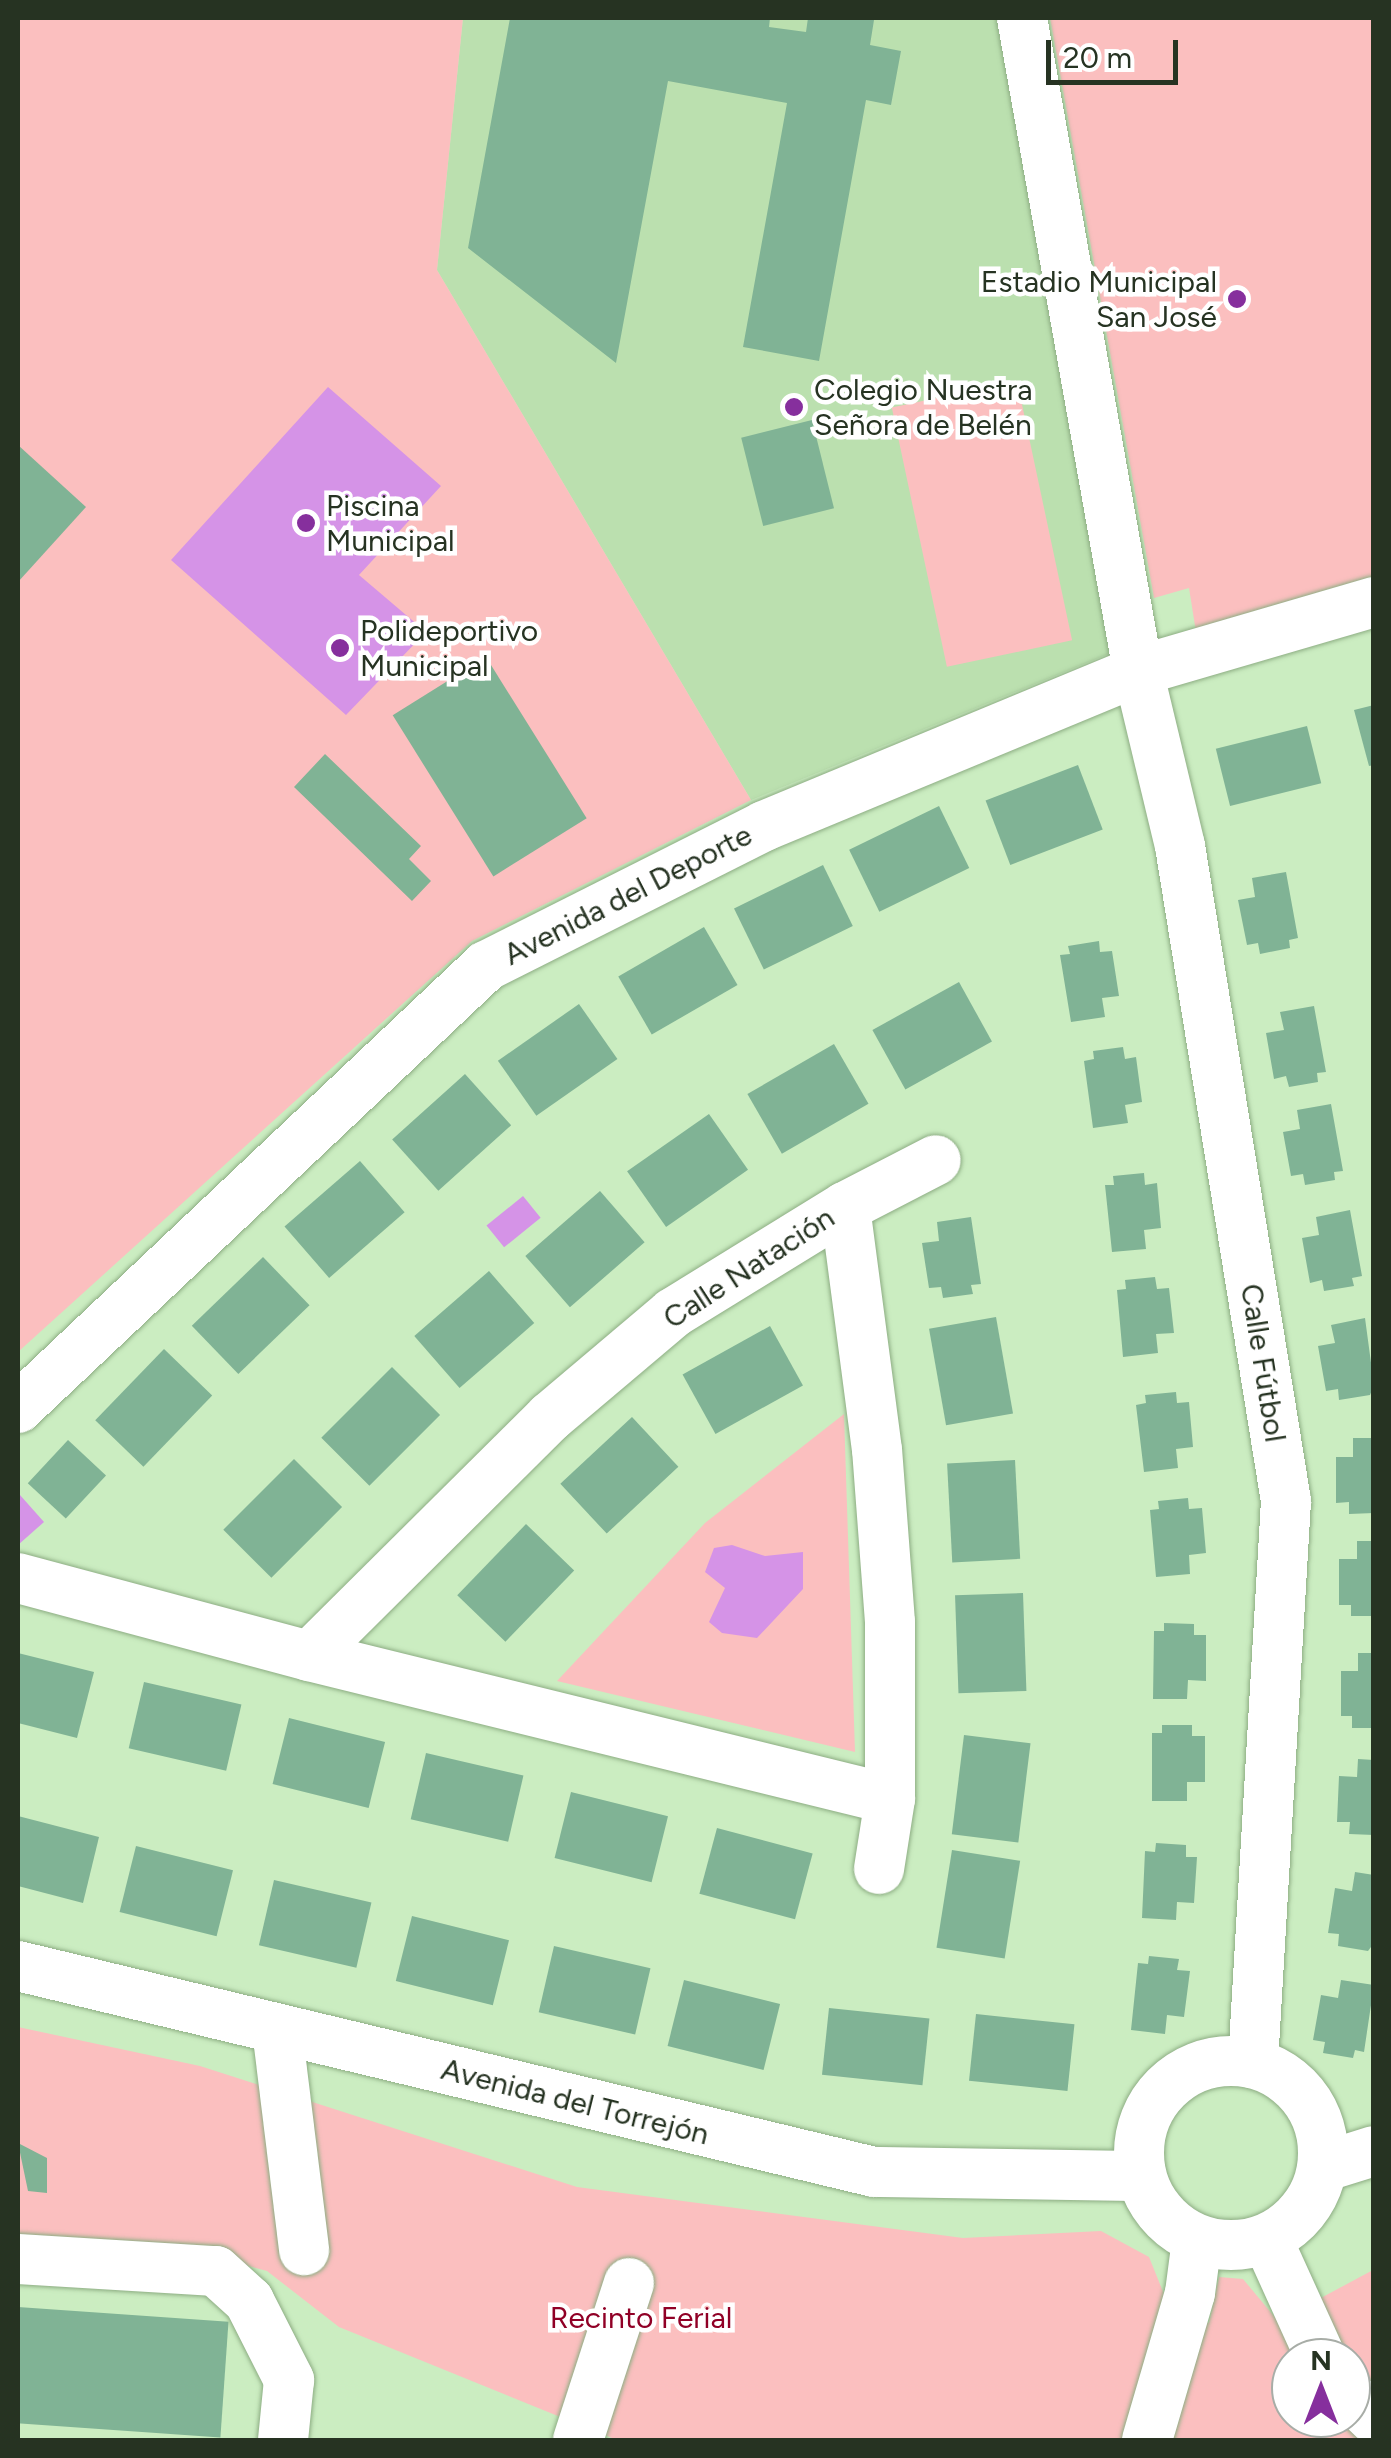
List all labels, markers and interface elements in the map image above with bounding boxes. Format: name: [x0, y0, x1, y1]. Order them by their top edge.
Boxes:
scale bar: [1051, 20, 1184, 82]
text: 20 m: [1063, 39, 1132, 76]
place label: Estadio Municipal San José: [981, 264, 1217, 334]
marker: Estadio Municipal San José: [1226, 288, 1248, 310]
place label: Colegio Nuestra Señora de Belén: [814, 372, 1032, 442]
marker: Colegio Nuestra Señora de Belén: [783, 396, 805, 418]
place label: Piscina Municipal: [326, 488, 455, 558]
marker: Piscina Municipal: [295, 512, 317, 534]
place label: Polideportivo Municipal: [360, 613, 538, 684]
marker: Polideportivo Municipal: [329, 637, 351, 659]
street label: Avenida del Deporte: [498, 817, 758, 973]
street label: Calle Natación: [657, 1199, 841, 1337]
street label: Calle Fútbol: [1233, 1281, 1293, 1445]
street label: Avenida del Torrejón: [437, 2051, 713, 2153]
park label: Recinto Ferial: [550, 2300, 732, 2336]
north arrow: [1271, 2338, 1371, 2438]
text: N: [1310, 2343, 1332, 2377]

